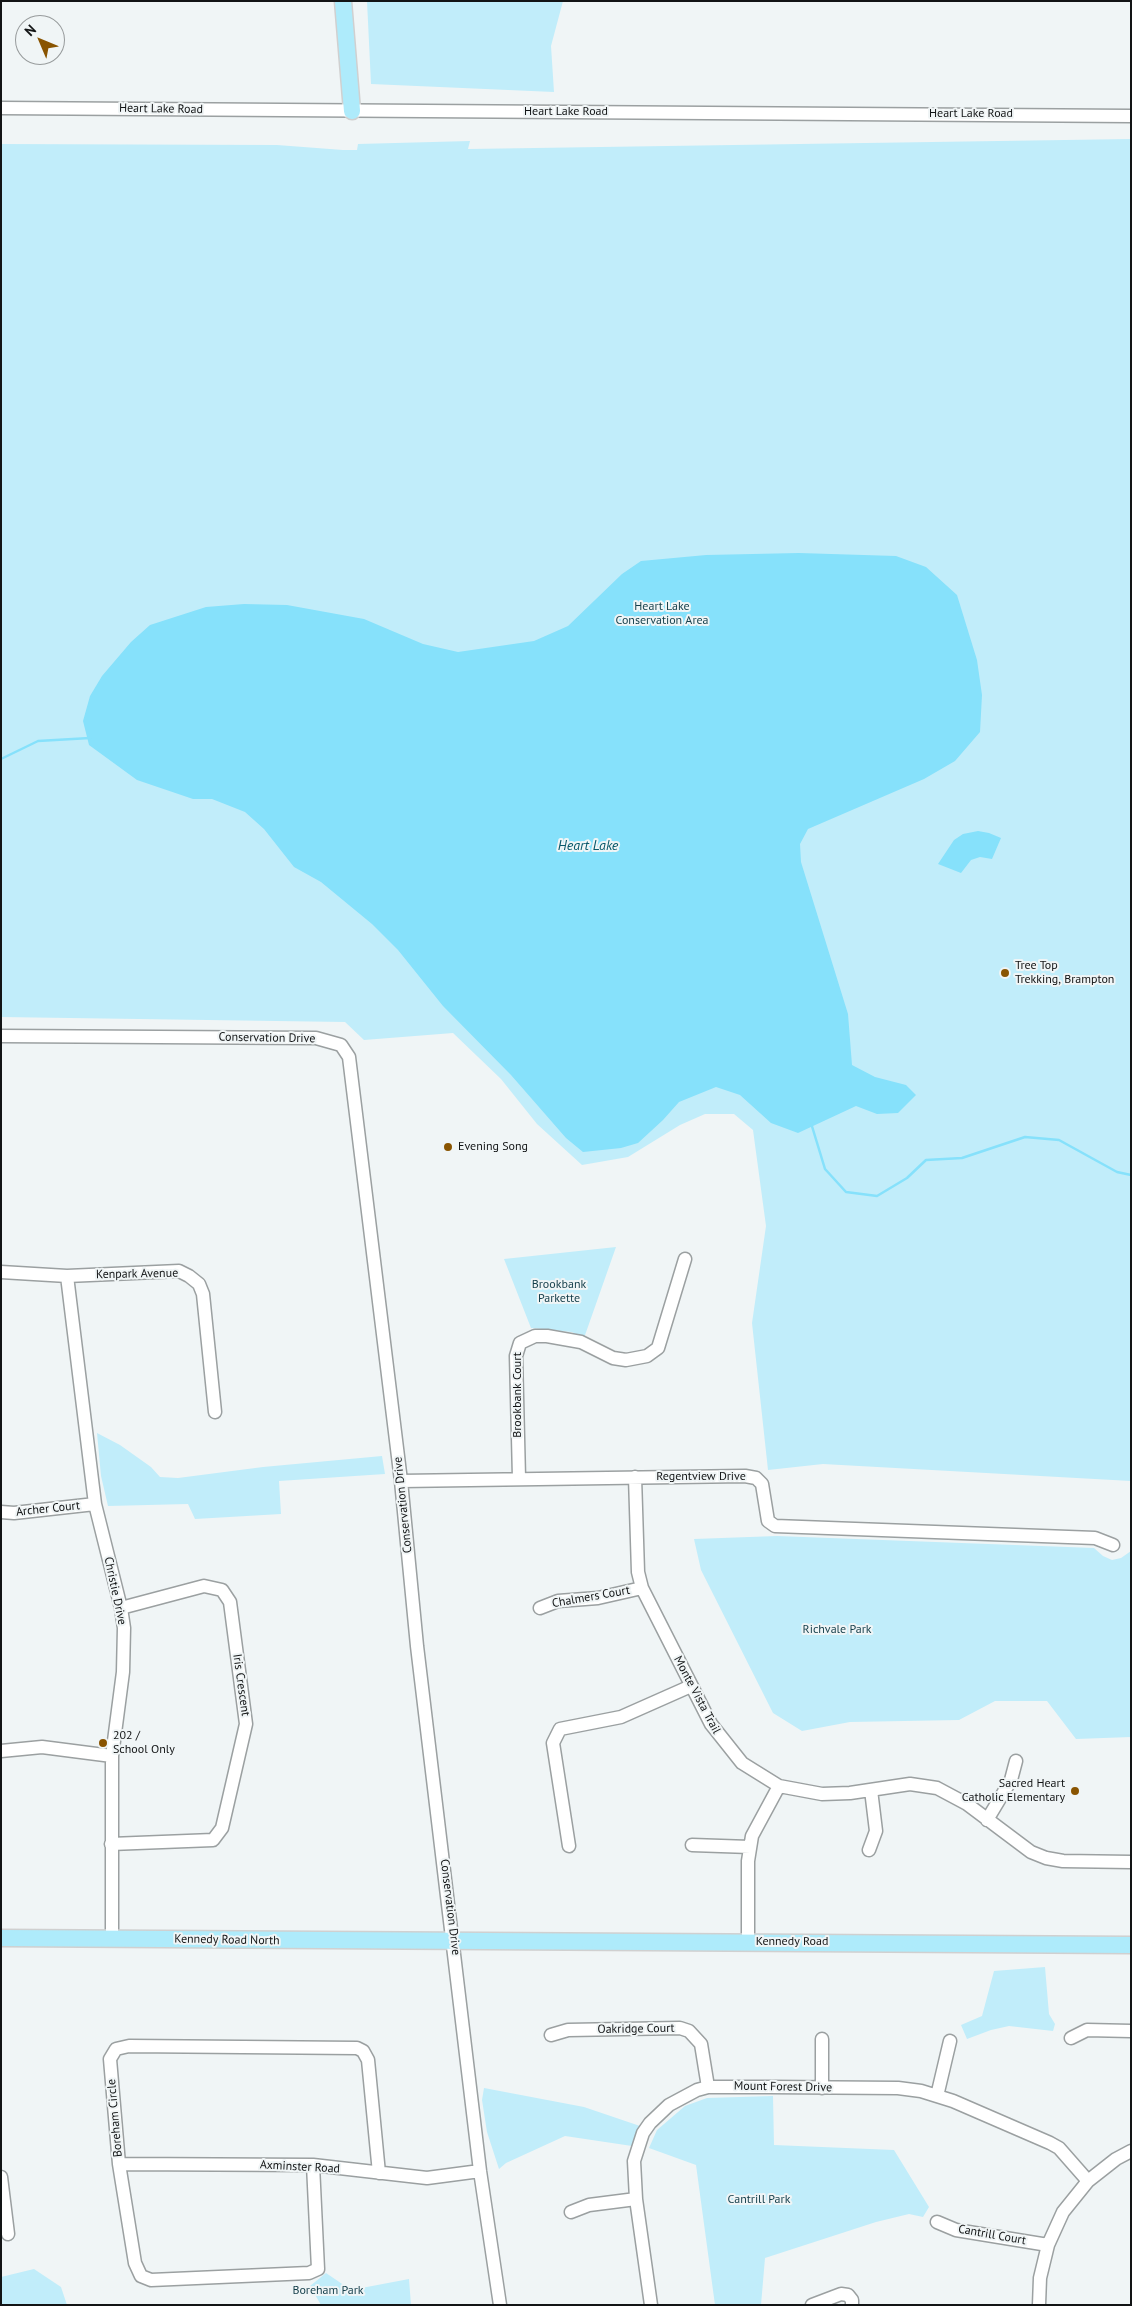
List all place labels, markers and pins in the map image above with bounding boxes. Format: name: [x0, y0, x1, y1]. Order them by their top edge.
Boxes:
place label: Tree Top Trekking, Brampton: [1015, 959, 1114, 987]
marker: Tree Top Trekking, Brampton: [999, 967, 1011, 979]
place label: Evening Song: [458, 1140, 528, 1154]
marker: Evening Song: [442, 1141, 454, 1153]
place label: 202 / School Only: [113, 1729, 175, 1757]
marker: 202 / School Only: [97, 1737, 109, 1749]
place label: Sacred Heart Catholic Elementary: [962, 1777, 1065, 1805]
marker: Sacred Heart Catholic Elementary: [1069, 1785, 1081, 1797]

